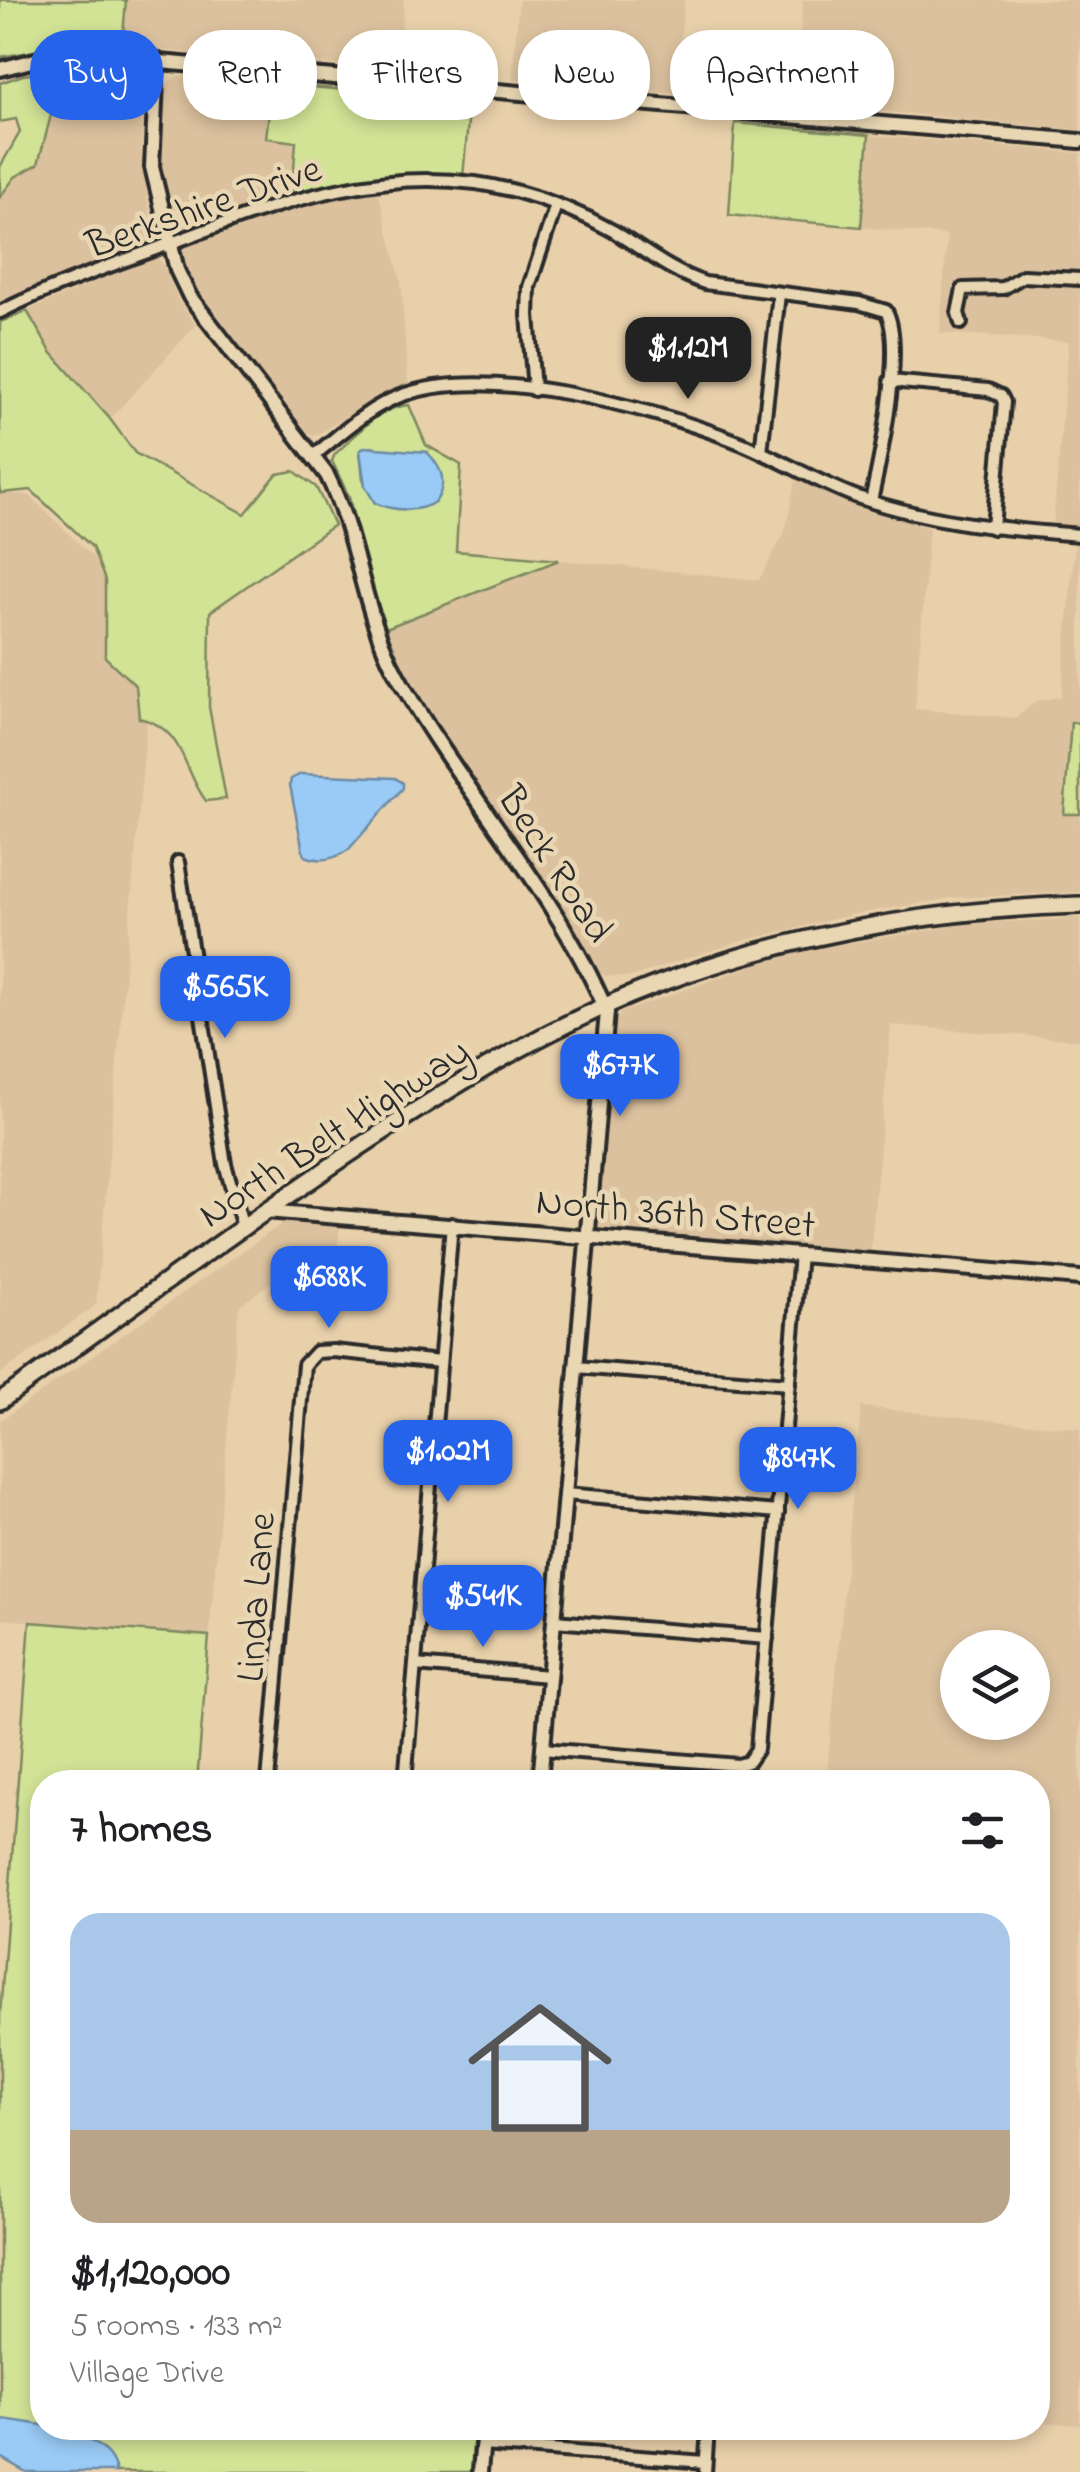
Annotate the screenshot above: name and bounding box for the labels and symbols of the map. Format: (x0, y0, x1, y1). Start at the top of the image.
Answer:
street label: Berkshire Drive (78, 141, 330, 277)
pin: $1.12M (607, 317, 769, 402)
street label: Beck Road (480, 774, 626, 956)
pin: $565K (155, 956, 295, 1041)
street label: North Belt Highway (188, 1025, 483, 1245)
pin: $677K (550, 1034, 690, 1119)
street label: North 36th Street (534, 1174, 818, 1257)
pin: $688K (259, 1246, 399, 1331)
pin: $1.02M (367, 1420, 529, 1505)
pin: $847K (728, 1427, 868, 1512)
street label: Linda Lane (223, 1510, 294, 1684)
pin: $541K (413, 1565, 553, 1650)

